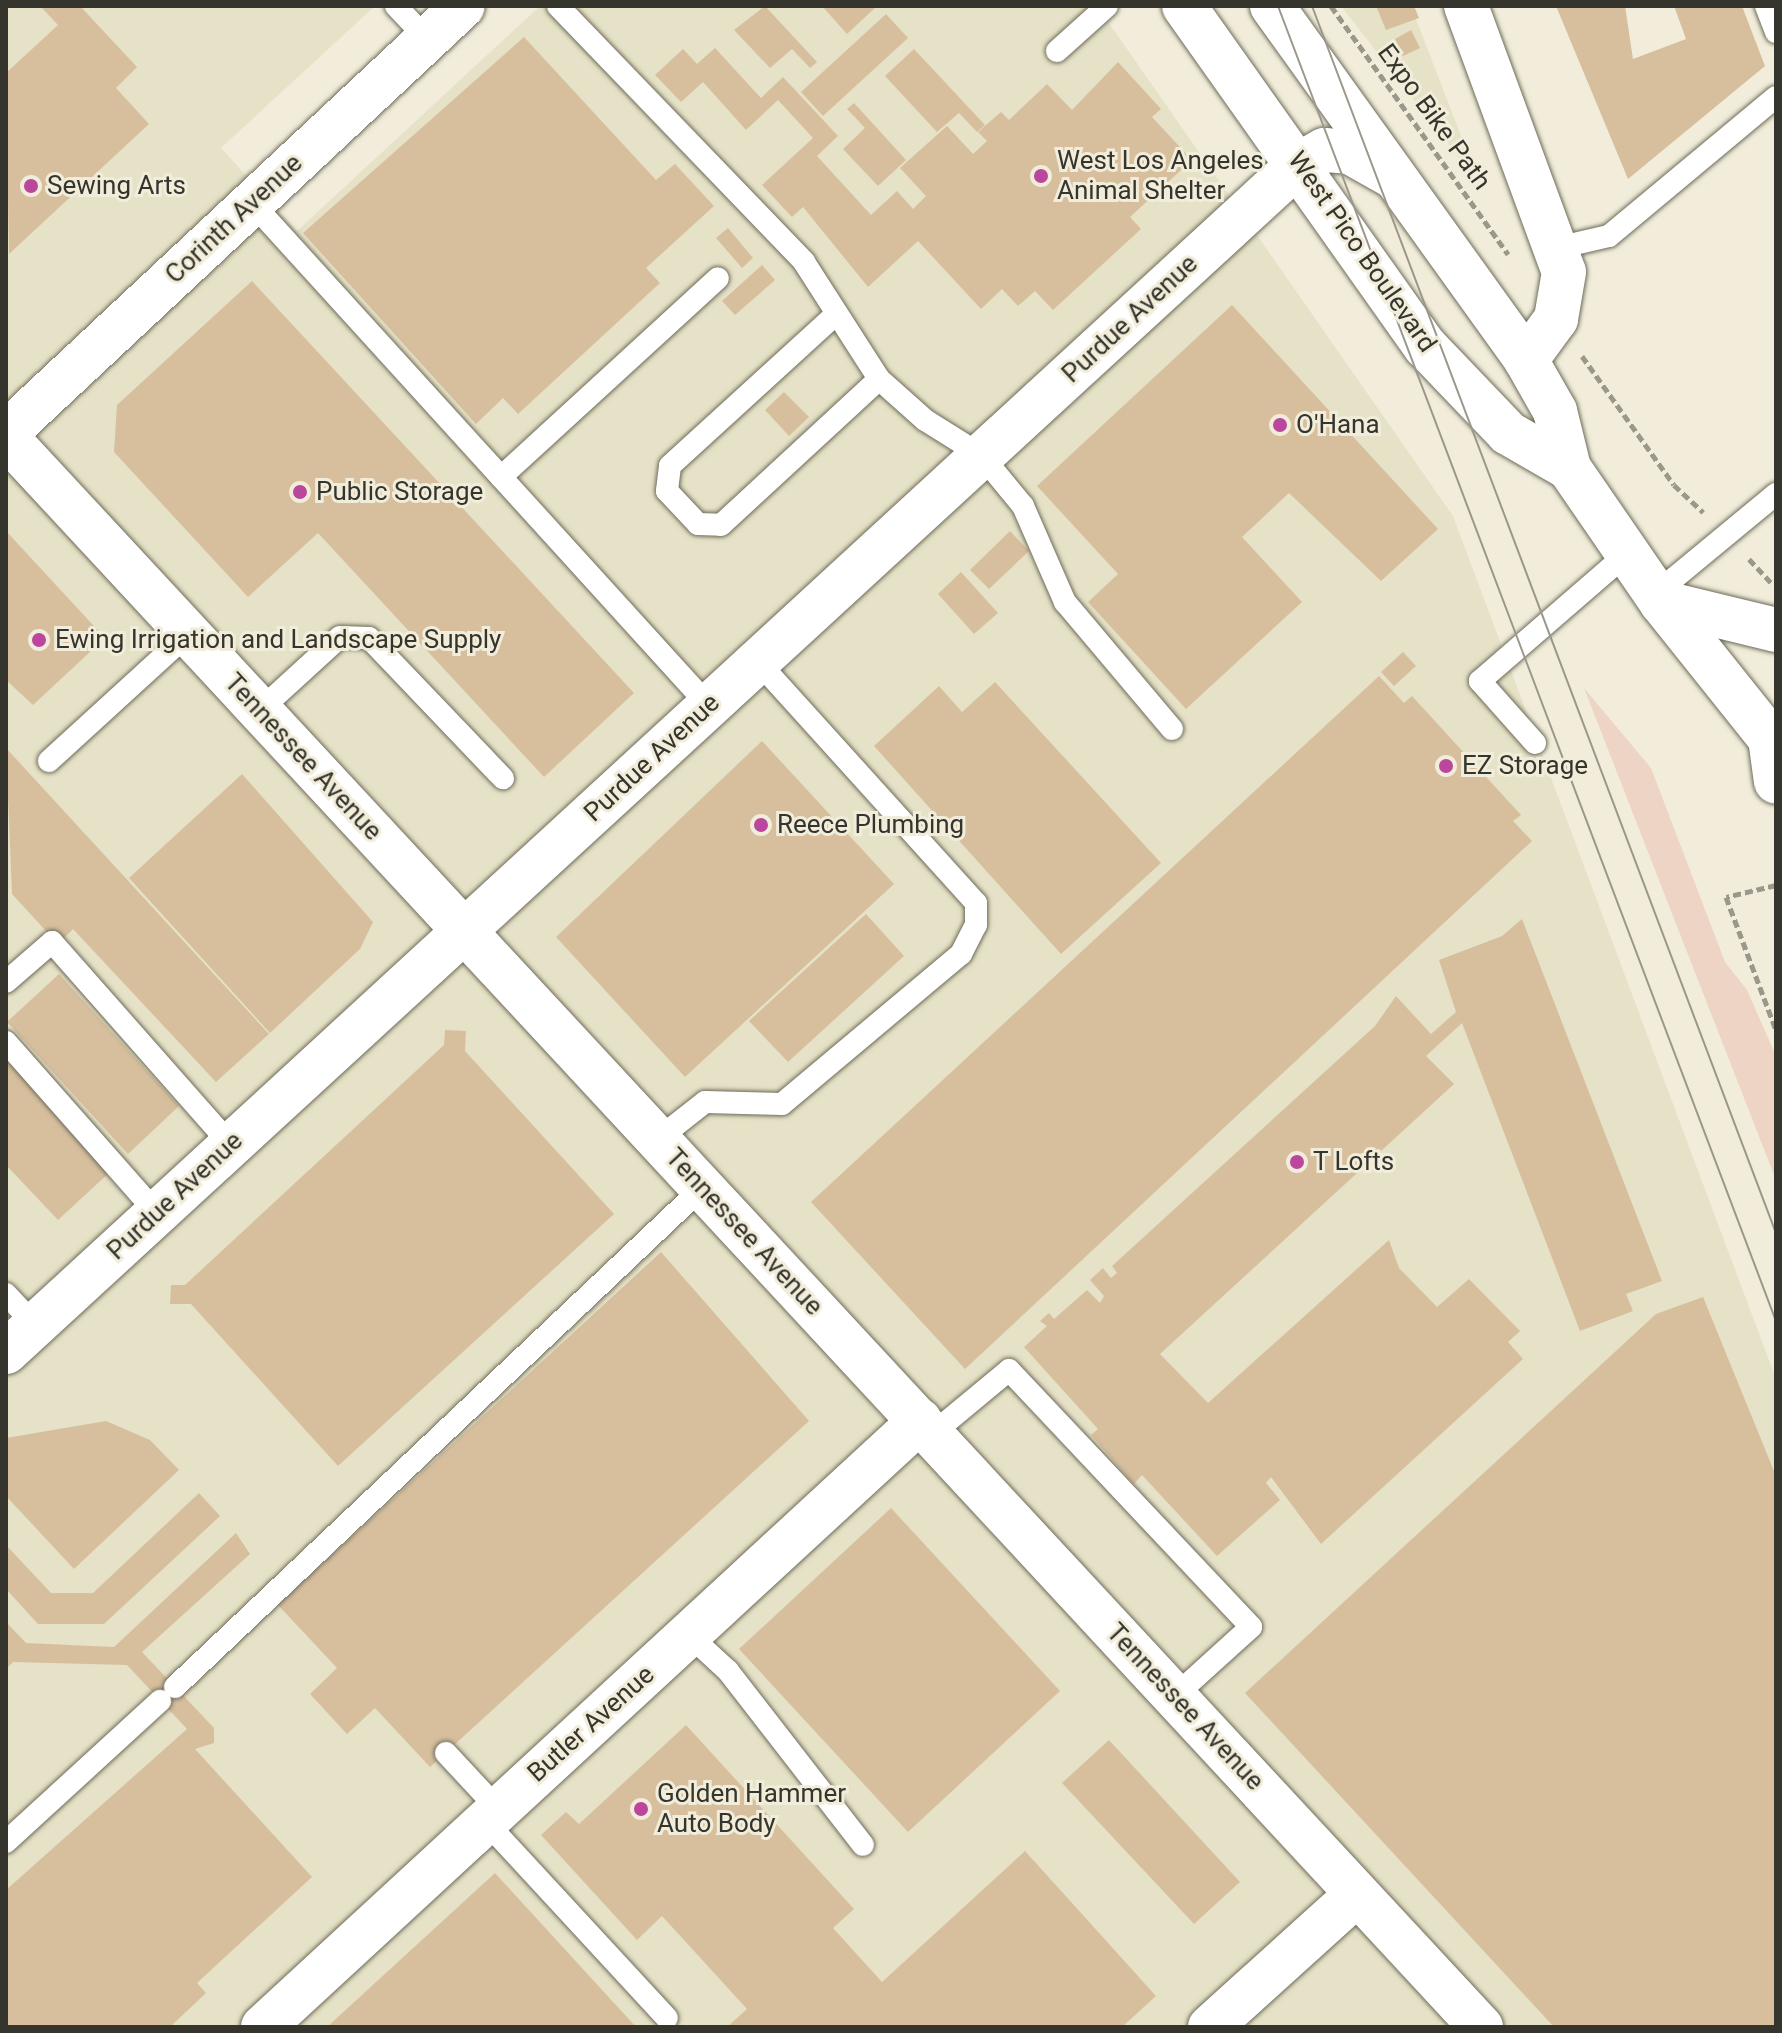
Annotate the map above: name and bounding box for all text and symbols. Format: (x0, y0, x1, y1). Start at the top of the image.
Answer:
street label: Expo Bike Path (1371, 38, 1497, 196)
place label: West Los Angeles Animal Shelter (1057, 145, 1264, 206)
street label: West Pico Boulevard (1281, 146, 1443, 358)
street label: Corinth Avenue (159, 148, 309, 290)
marker: West Los Angeles Animal Shelter (1032, 167, 1050, 185)
place label: Sewing Arts (47, 170, 186, 202)
marker: Sewing Arts (22, 177, 40, 195)
street label: Purdue Avenue (1056, 248, 1204, 390)
place label: O'Hana (1296, 409, 1380, 441)
marker: O'Hana (1271, 416, 1289, 434)
place label: Public Storage (316, 476, 483, 508)
marker: Public Storage (291, 483, 309, 501)
place label: Ewing Irrigation and Landscape Supply (55, 624, 501, 656)
marker: Ewing Irrigation and Landscape Supply (30, 631, 48, 649)
street label: Tennessee Avenue (218, 667, 388, 847)
street label: Purdue Avenue (578, 687, 726, 829)
place label: EZ Storage (1462, 750, 1588, 782)
marker: EZ Storage (1437, 757, 1455, 775)
place label: Reece Plumbing (777, 809, 964, 841)
marker: Reece Plumbing (752, 816, 770, 834)
street label: Purdue Avenue (101, 1125, 249, 1267)
street label: Tennessee Avenue (659, 1142, 829, 1322)
place label: T Lofts (1313, 1146, 1395, 1178)
marker: T Lofts (1288, 1153, 1306, 1171)
street label: Tennessee Avenue (1100, 1617, 1270, 1797)
street label: Butler Avenue (521, 1659, 661, 1789)
place label: Golden Hammer Auto Body (657, 1778, 846, 1840)
marker: Golden Hammer Auto Body (632, 1800, 650, 1818)

